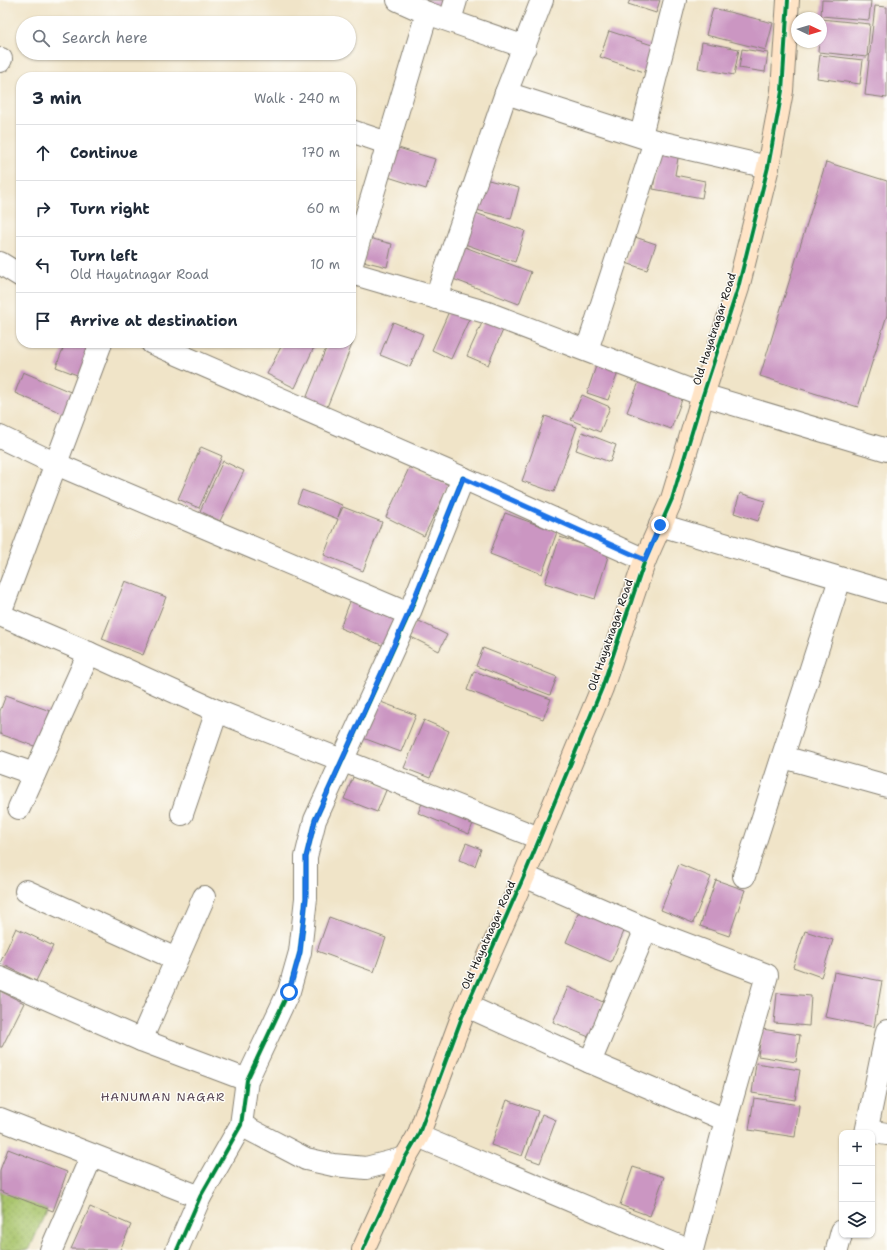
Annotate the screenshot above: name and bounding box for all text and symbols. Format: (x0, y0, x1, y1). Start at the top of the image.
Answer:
north arrow (791, 12, 827, 48)
search box (16, 16, 356, 60)
icon: search (30, 27, 52, 49)
text: Search here (62, 28, 148, 48)
text: 3 min (32, 87, 82, 109)
text: Walk · 240 m (254, 90, 340, 107)
icon: ahead (32, 142, 54, 164)
text: Continue (70, 143, 138, 163)
text: 170 m (302, 144, 340, 161)
icon: right (32, 198, 54, 220)
text: Turn right (70, 199, 150, 219)
text: 60 m (307, 200, 340, 217)
text: Turn left (70, 246, 138, 266)
icon: left (32, 254, 54, 276)
text: 10 m (310, 256, 340, 273)
text: Old Hayatnagar Road (70, 266, 209, 283)
street label: Old Hayatnagar Road (689, 271, 740, 387)
icon: arrive (32, 310, 54, 332)
text: Arrive at destination (70, 311, 238, 331)
route end (651, 516, 669, 534)
street label: Old Hayatnagar Road (584, 577, 637, 693)
street label: Old Hayatnagar Road (458, 878, 519, 992)
route start (280, 983, 298, 1001)
district label: HANUMAN NAGAR (101, 1089, 225, 1105)
map controls (839, 1130, 875, 1238)
button: + (839, 1130, 875, 1166)
button: − (839, 1166, 875, 1202)
button: layers (839, 1202, 875, 1238)

